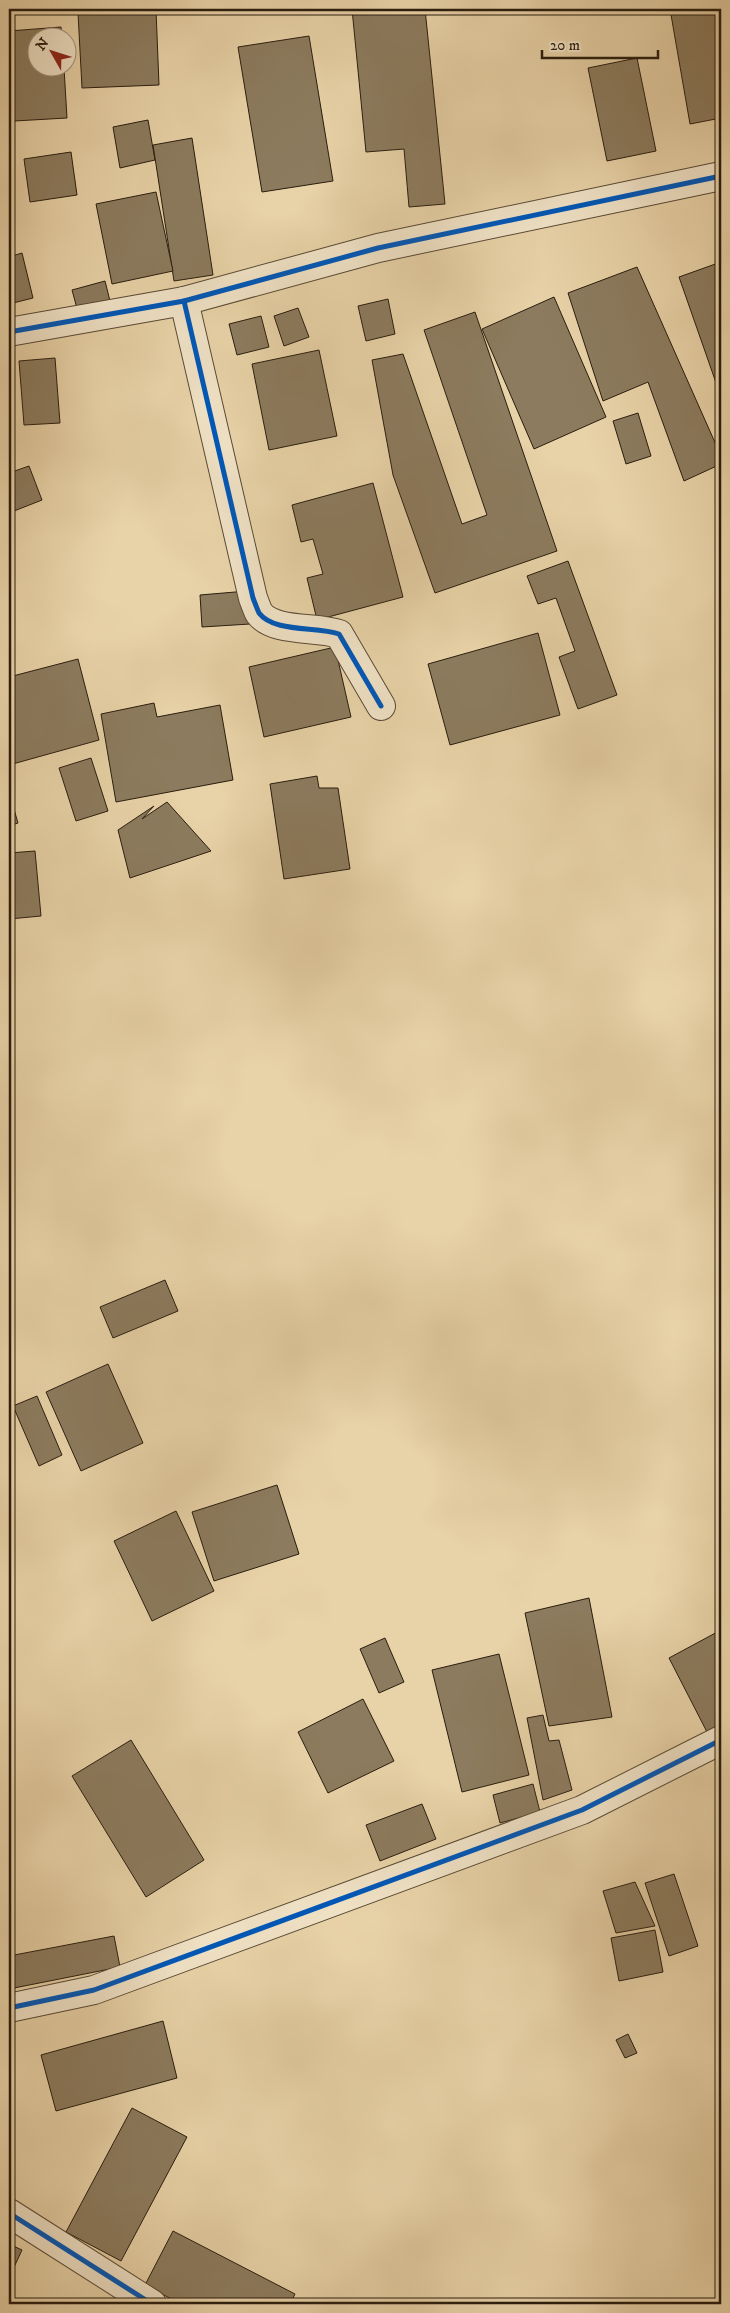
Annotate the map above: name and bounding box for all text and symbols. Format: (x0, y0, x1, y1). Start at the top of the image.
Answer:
north arrow (28, 28, 78, 78)
scale bar (542, 28, 659, 60)
text: N (32, 34, 54, 55)
text: 20 m (550, 36, 580, 55)

